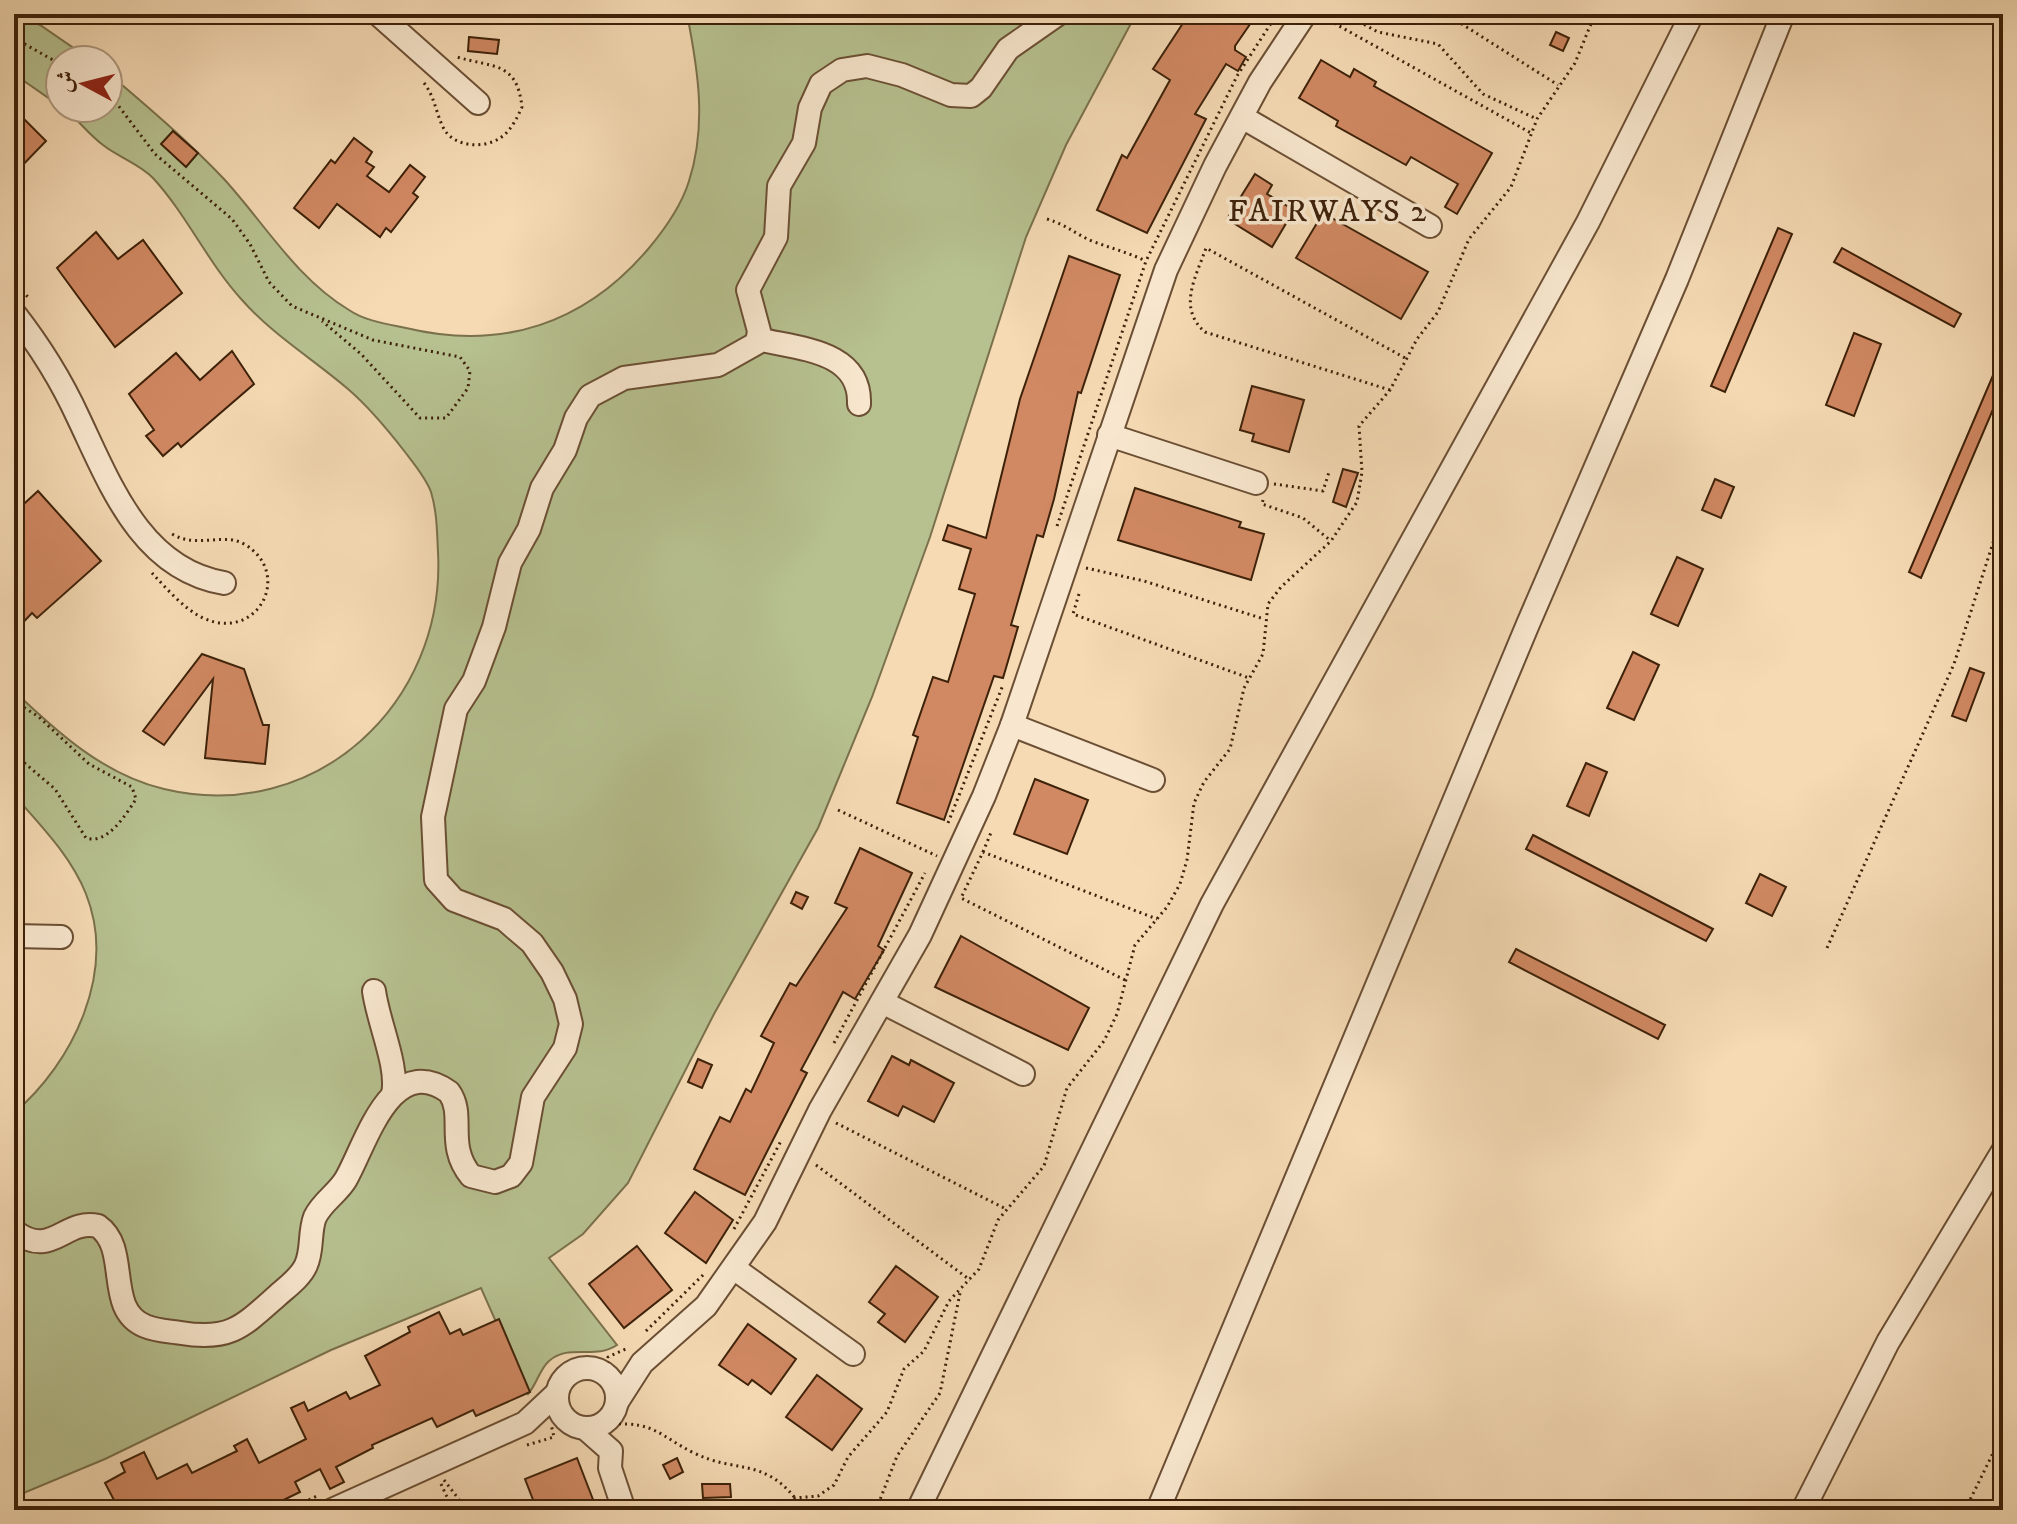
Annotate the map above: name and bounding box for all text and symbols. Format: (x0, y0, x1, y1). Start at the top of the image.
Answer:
north arrow (44, 44, 124, 124)
text: ش (51, 69, 80, 94)
district label: FAIRWAYS 2 (1228, 192, 1428, 232)

